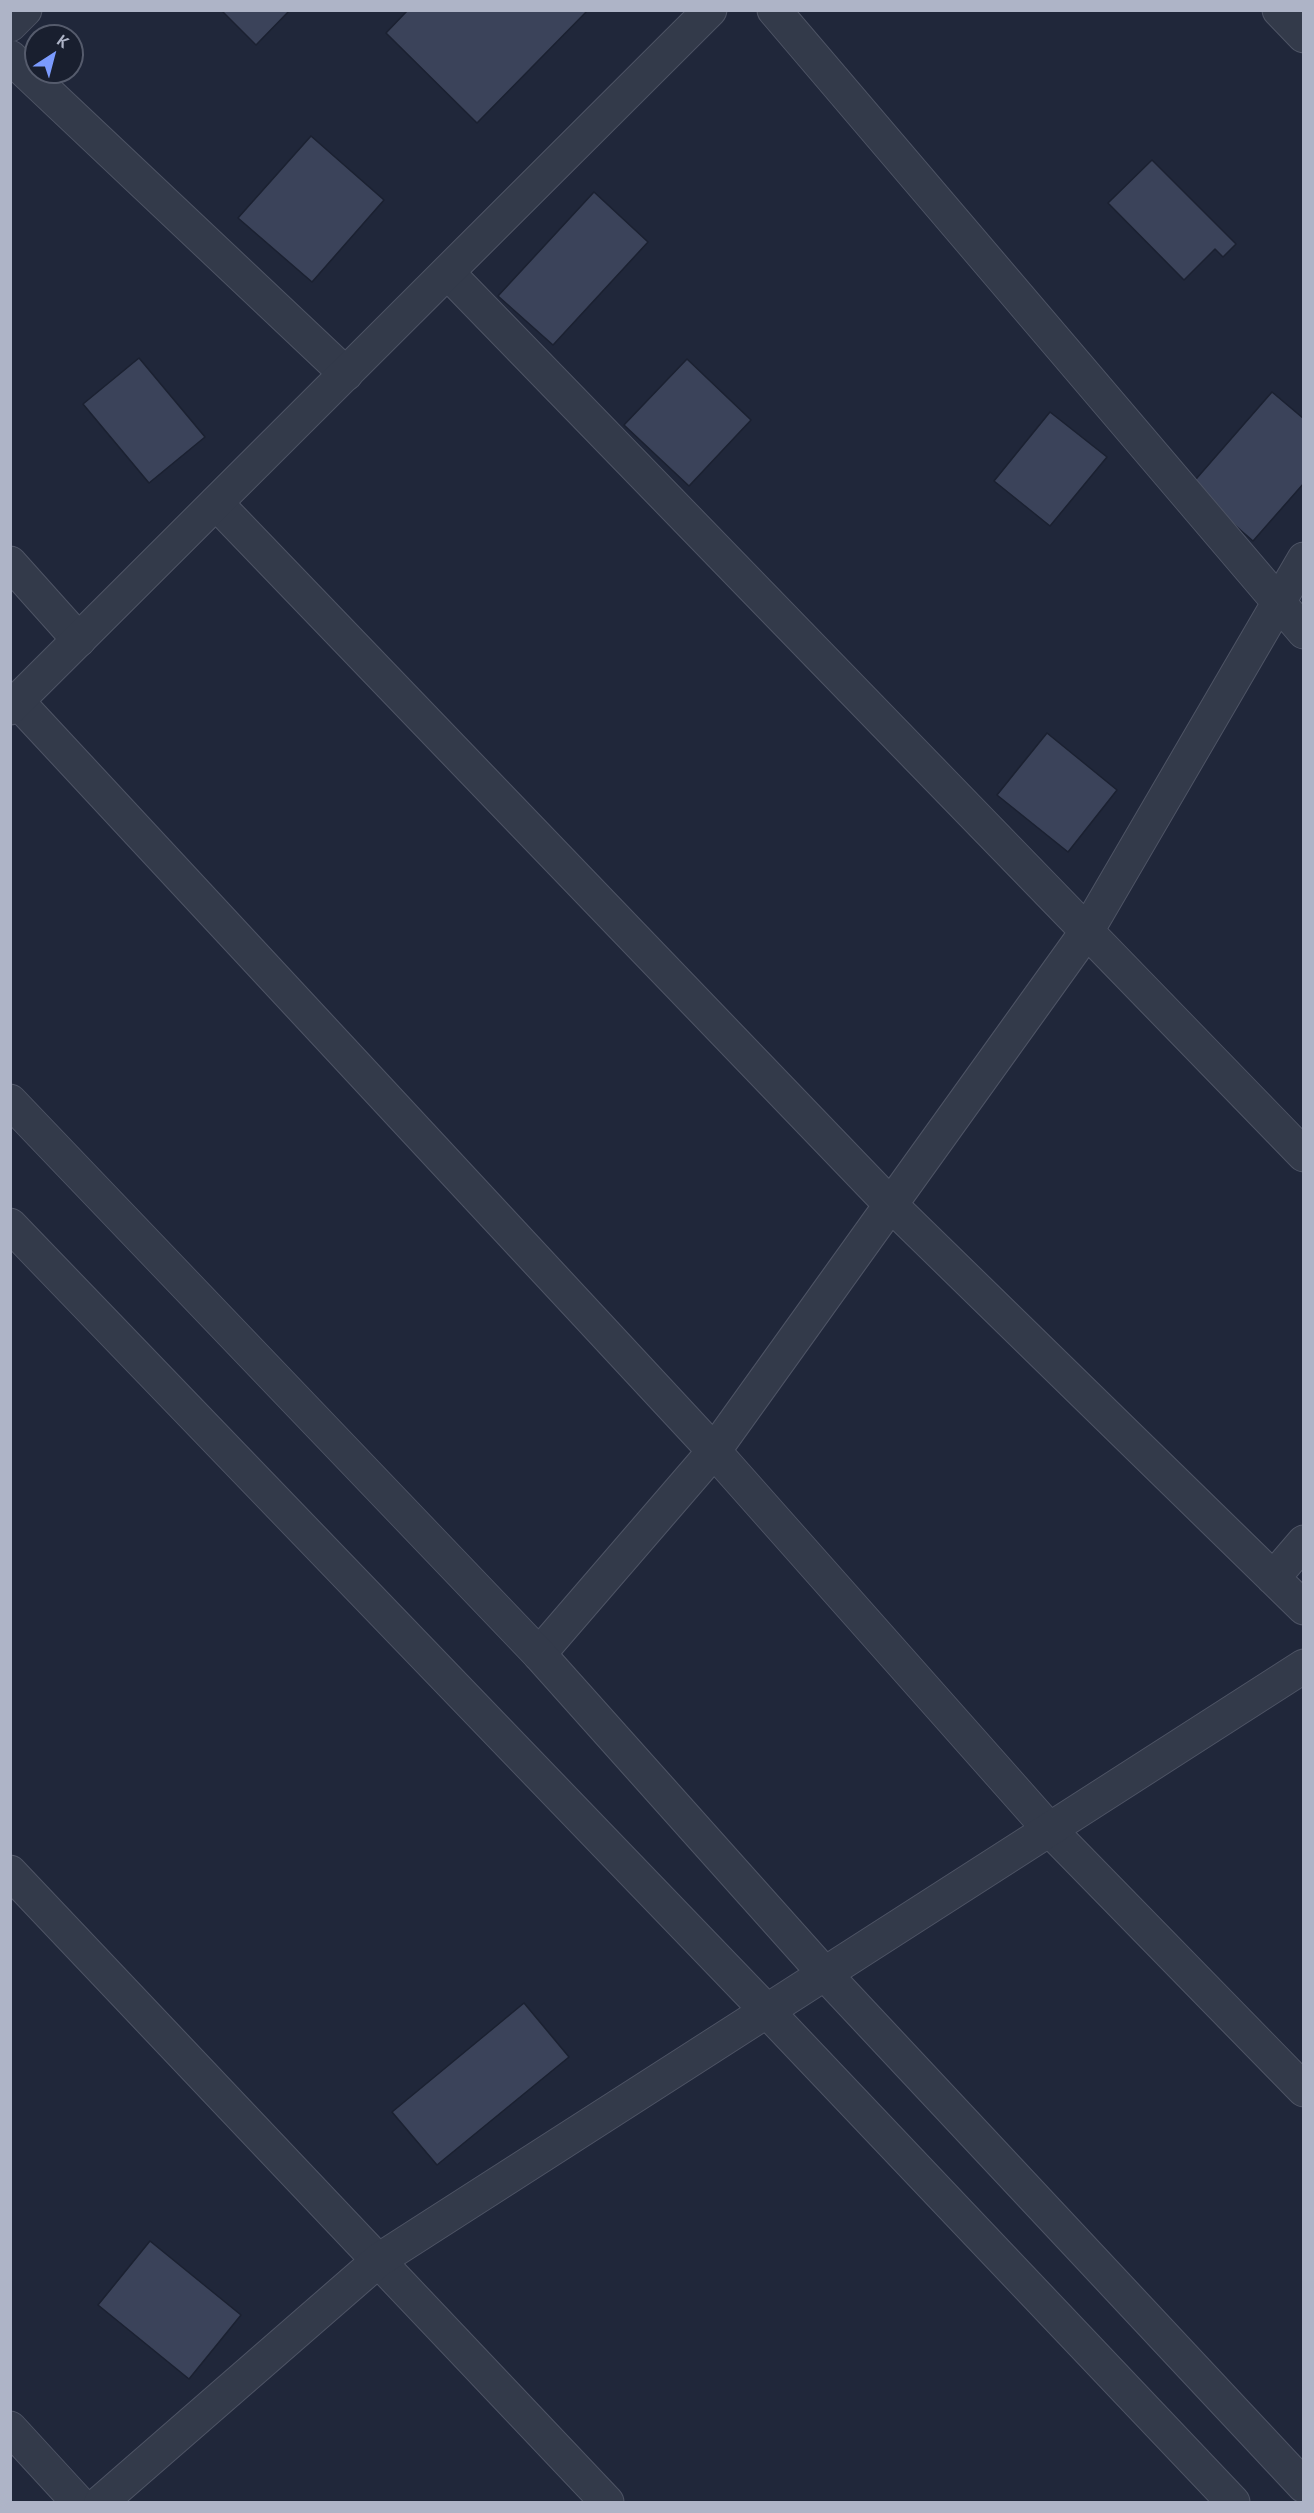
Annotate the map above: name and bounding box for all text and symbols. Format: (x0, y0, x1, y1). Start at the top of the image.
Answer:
north arrow (24, 24, 84, 84)
text: K (54, 30, 73, 52)

